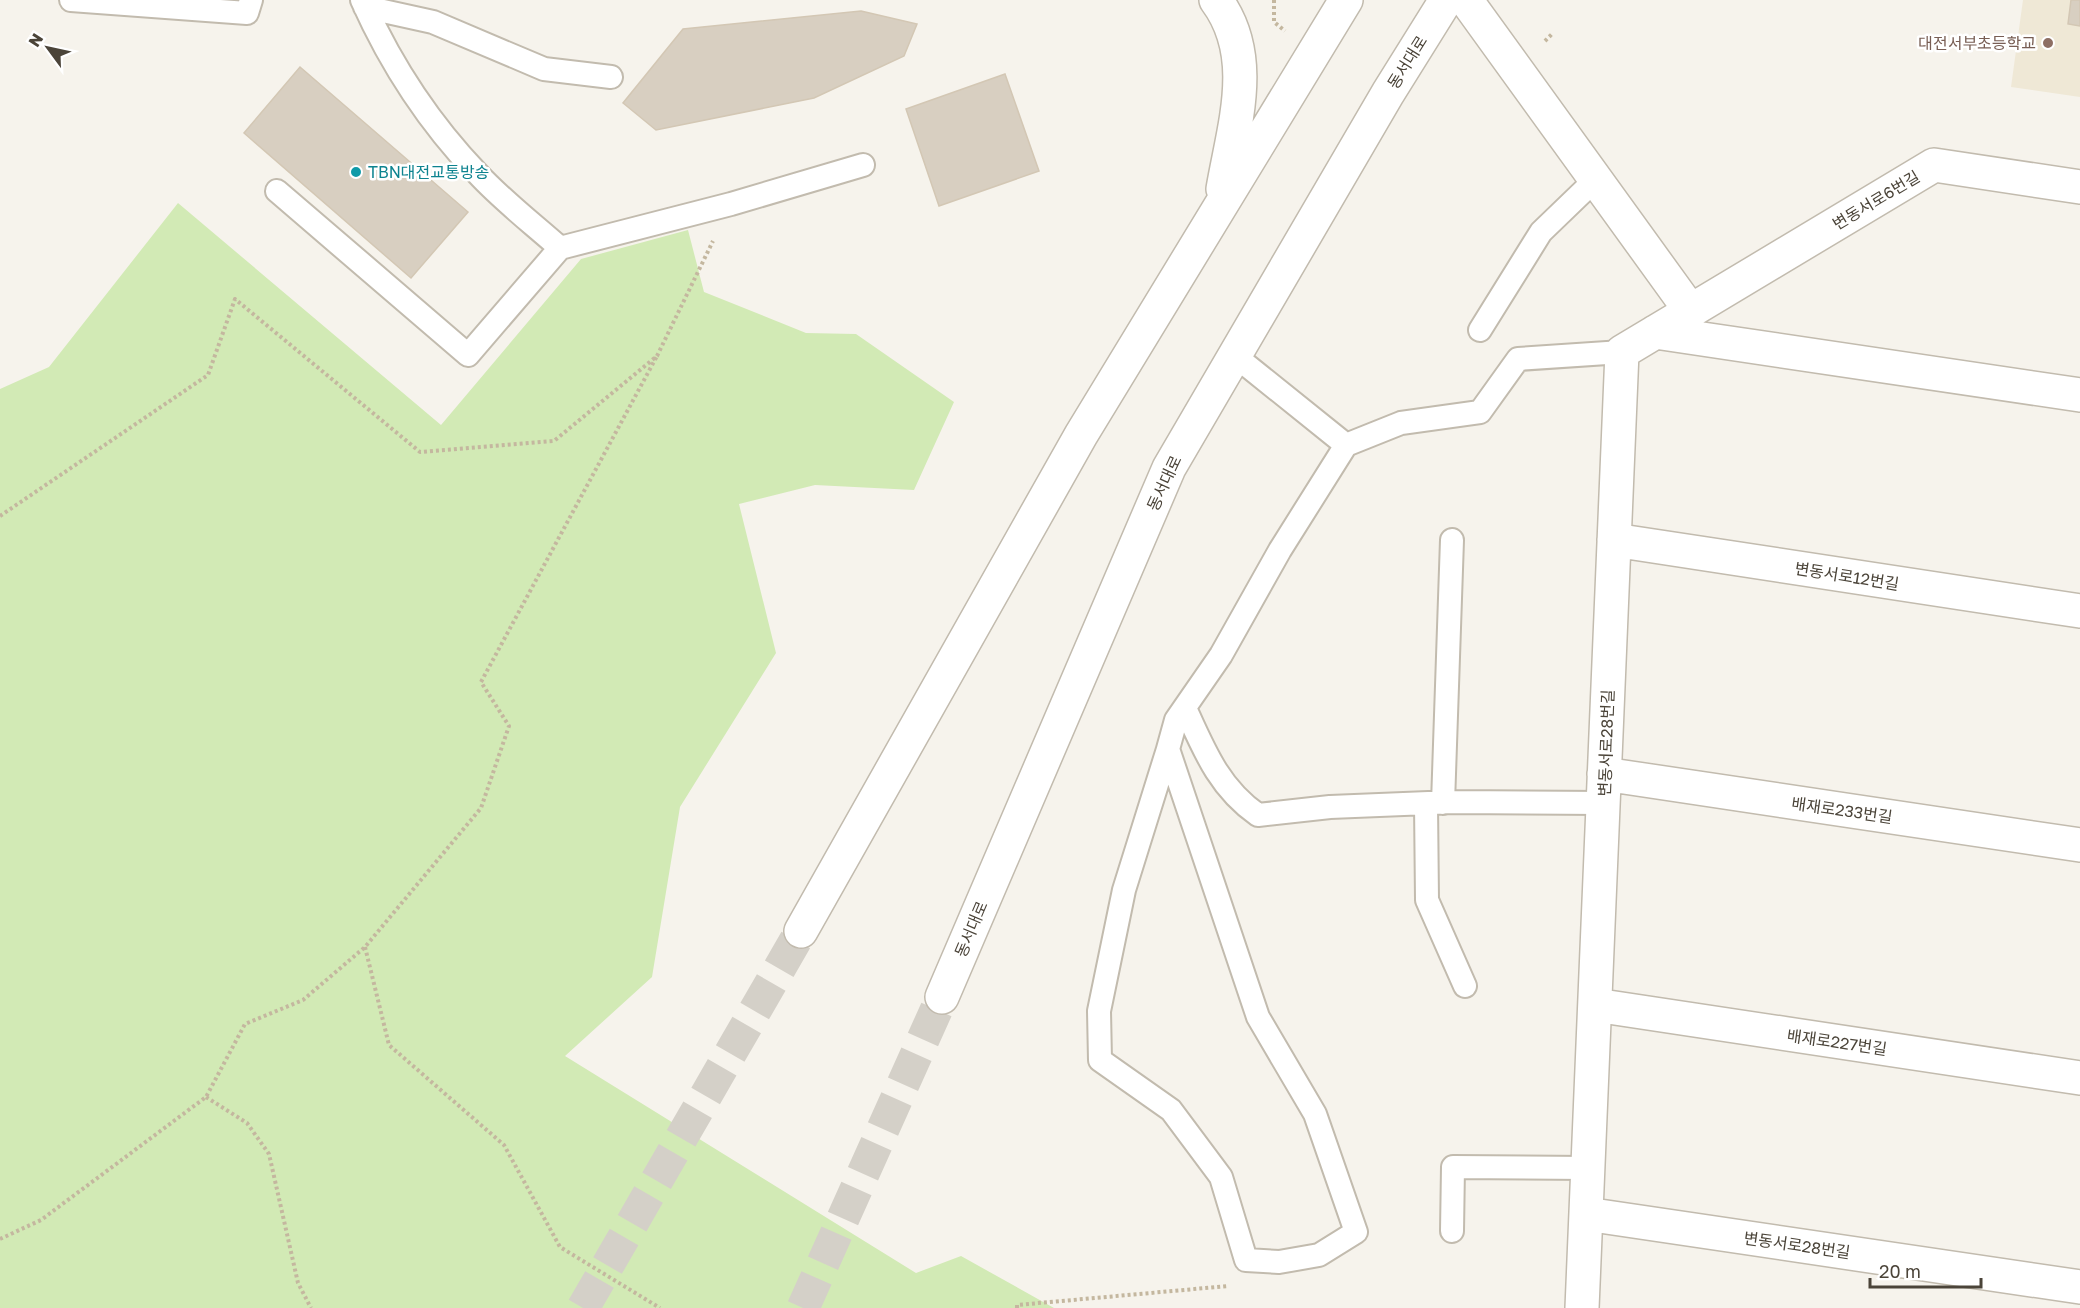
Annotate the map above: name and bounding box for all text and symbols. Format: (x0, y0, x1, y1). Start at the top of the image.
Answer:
north arrow (18, 18, 78, 78)
text: N (24, 29, 47, 50)
street label: 동서대로 (1383, 32, 1431, 92)
place label: 대전서부초등학교 (1918, 33, 2036, 53)
marker: 대전서부초등학교 (2041, 36, 2055, 50)
place label: TBN대전교통방송 (368, 162, 489, 182)
marker: TBN대전교통방송 (349, 165, 363, 179)
street label: 변동서로6번길 (1829, 166, 1923, 234)
street label: 동서대로 (1142, 452, 1186, 514)
street label: 변동서로12번길 (1793, 558, 1901, 594)
street label: 변동서로28번길 (1594, 689, 1618, 797)
street label: 배재로233번길 (1790, 793, 1894, 827)
street label: 동서대로 (950, 898, 992, 960)
street label: 배재로227번길 (1786, 1025, 1888, 1059)
street label: 변동서로28번길 (1742, 1228, 1852, 1262)
scale bar (1870, 1251, 1981, 1289)
text: 20 m (1879, 1260, 1921, 1282)

